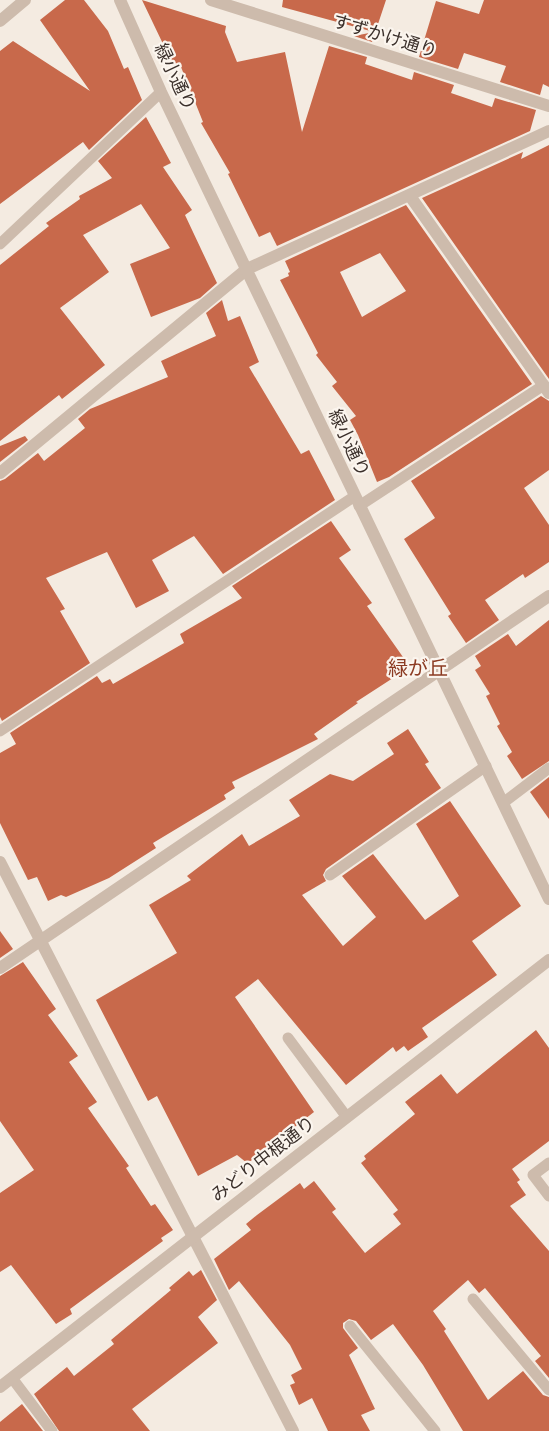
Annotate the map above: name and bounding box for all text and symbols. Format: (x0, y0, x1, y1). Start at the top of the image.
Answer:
street label: すずかけ通り (330, 8, 440, 64)
street label: 緑小通り (148, 39, 202, 115)
street label: 緑小通り (322, 405, 376, 481)
district label: 緑が丘 (388, 654, 448, 683)
street label: みどり中根通り (205, 1110, 321, 1208)

